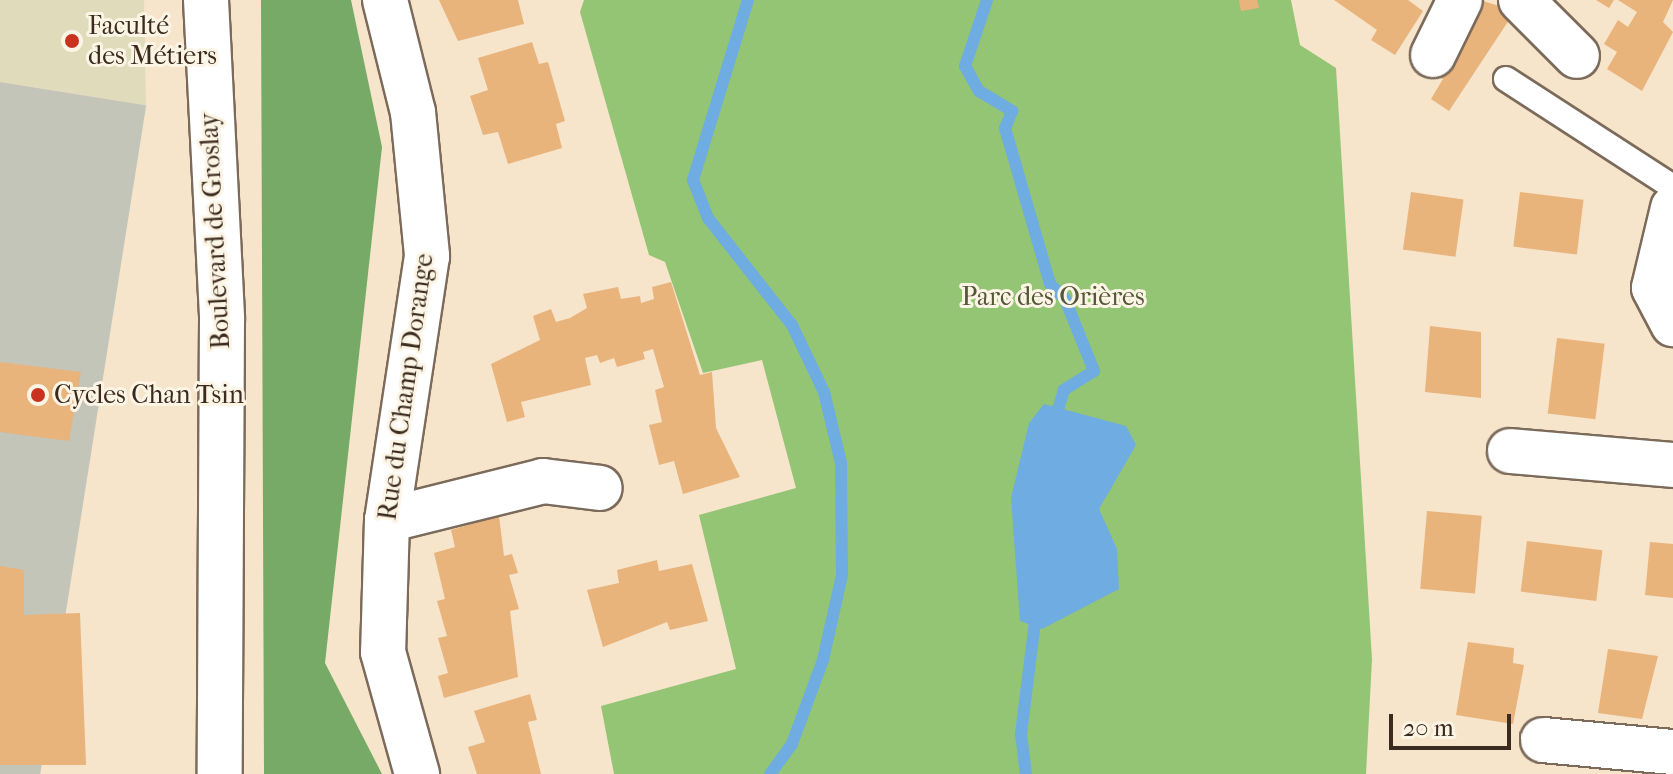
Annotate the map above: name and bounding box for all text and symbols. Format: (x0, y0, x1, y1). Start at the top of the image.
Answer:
place label: Faculté des Métiers (88, 10, 217, 72)
marker: Faculté des Métiers (63, 32, 81, 50)
street label: Boulevard de Groslay (193, 112, 237, 350)
street label: Rue du Champ Dorange (372, 252, 440, 522)
park label: Parc des Orières (961, 281, 1145, 313)
place label: Cycles Chan Tsin (54, 379, 244, 411)
marker: Cycles Chan Tsin (29, 386, 47, 404)
scale bar (1393, 698, 1515, 748)
text: 20 m (1403, 714, 1454, 742)

